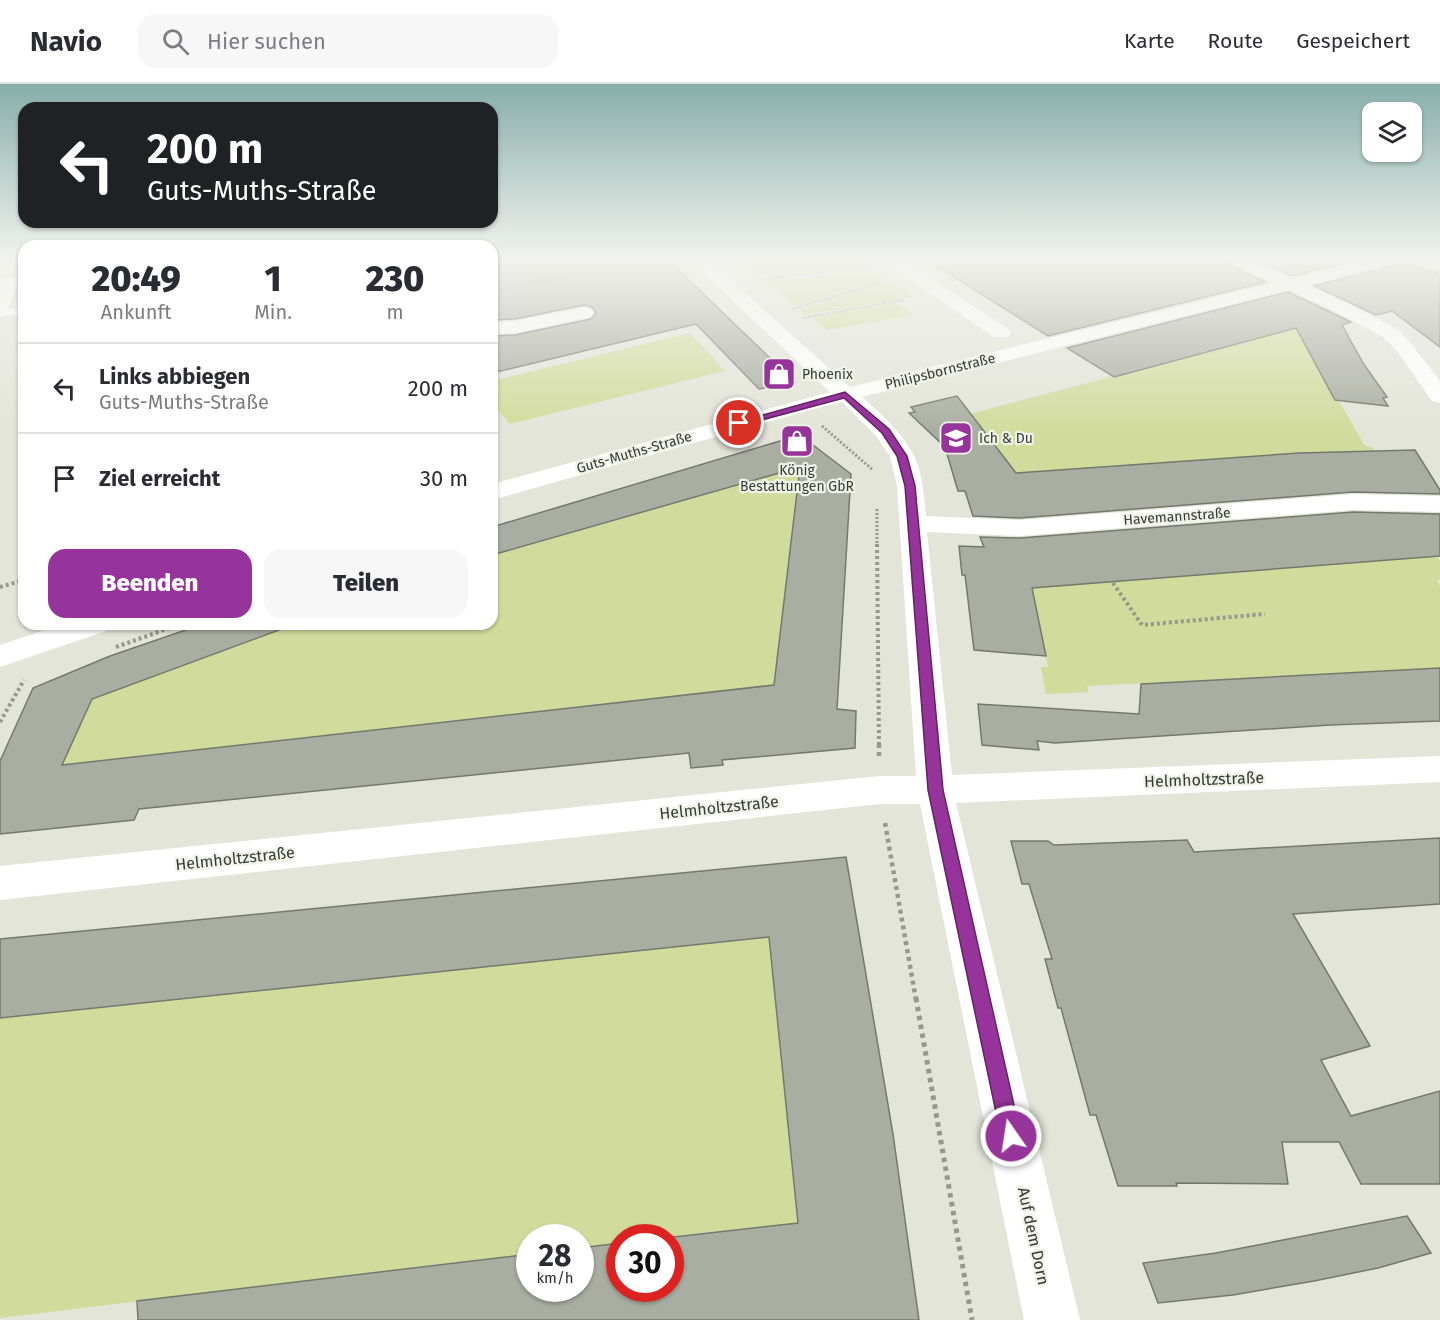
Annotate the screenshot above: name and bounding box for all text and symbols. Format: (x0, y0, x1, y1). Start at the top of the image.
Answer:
search box (138, 14, 558, 68)
text: Navio (30, 25, 102, 58)
icon: search (159, 25, 192, 58)
text: Hier suchen (207, 28, 326, 55)
text: Karte (1124, 28, 1175, 54)
text: Route (1208, 28, 1263, 54)
text: Gespeichert (1296, 28, 1410, 54)
map controls (1362, 102, 1422, 162)
button: layers (1362, 102, 1422, 162)
text: 200 m (147, 124, 263, 174)
icon: left (48, 126, 126, 204)
text: Guts-Muths-Straße (147, 175, 377, 207)
text: 20:49 (92, 257, 181, 301)
text: 1 (265, 257, 282, 301)
text: 230 (366, 257, 424, 301)
text: Ankunft (101, 300, 171, 324)
text: Min. (254, 300, 292, 324)
text: m (386, 300, 404, 324)
street label: Philipsbornstraße (883, 350, 997, 393)
shop icon: Phoenix (761, 356, 797, 392)
text: Links abbiegen (99, 363, 250, 390)
place label: Phoenix (802, 366, 853, 383)
icon: left (48, 372, 81, 405)
text: 200 m (408, 375, 468, 402)
text: Guts-Muths-Straße (99, 390, 269, 414)
pin (713, 397, 764, 448)
icon: arrive (722, 406, 755, 439)
school or university icon: Ich & Du (938, 420, 974, 456)
shop icon: König Bestattungen GbR (779, 423, 815, 459)
street label: Guts-Muths-Straße (575, 428, 694, 477)
place label: Ich & Du (979, 430, 1033, 447)
icon: arrive (48, 462, 81, 495)
place label: König Bestattungen GbR (740, 462, 854, 495)
text: Ziel erreicht (99, 465, 220, 492)
text: 30 m (420, 465, 468, 492)
street label: Havemannstraße (1123, 504, 1231, 529)
button: Beenden (48, 549, 252, 618)
button: Teilen (264, 549, 468, 618)
street label: Helmholtzstraße (1144, 768, 1264, 791)
street label: Helmholtzstraße (658, 792, 780, 823)
street label: Helmholtzstraße (174, 843, 296, 874)
position arrow (979, 1104, 1043, 1168)
street label: Auf dem Dorn (1014, 1185, 1053, 1287)
speed limit sign: 30 (606, 1224, 684, 1302)
text: 28 (539, 1238, 571, 1274)
text: km/h (536, 1269, 574, 1287)

